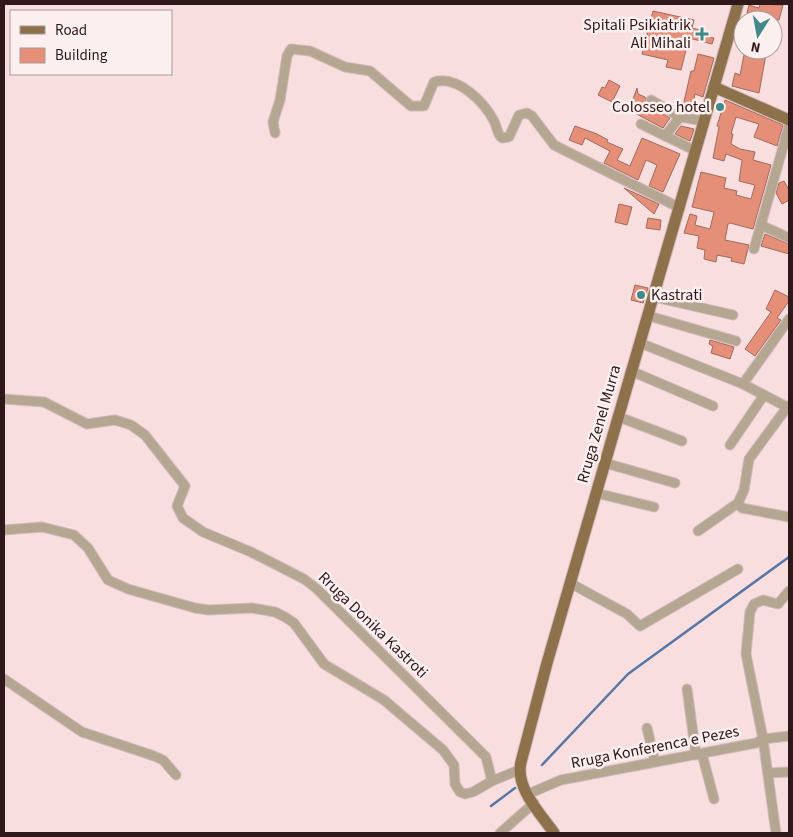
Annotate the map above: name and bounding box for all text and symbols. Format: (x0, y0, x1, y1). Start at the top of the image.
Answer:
legend (10, 10, 172, 75)
north arrow (733, 10, 783, 60)
place label: Spitali Psikiatrik Ali Mihali (583, 14, 691, 54)
text: Road (55, 20, 87, 41)
marker: Spitali Psikiatrik Ali Mihali (695, 27, 709, 41)
text: N (749, 36, 762, 57)
text: Building (55, 45, 108, 66)
place label: Colosseo hotel (612, 96, 710, 118)
marker: Colosseo hotel (714, 101, 726, 113)
place label: Kastrati (651, 284, 702, 306)
marker: Kastrati (635, 289, 647, 301)
street label: Rruga Zenel Murra (572, 362, 626, 486)
street label: Rruga Donika Kastroti (313, 567, 433, 683)
street label: Rruga Konferenca e Pezes (569, 720, 741, 774)

